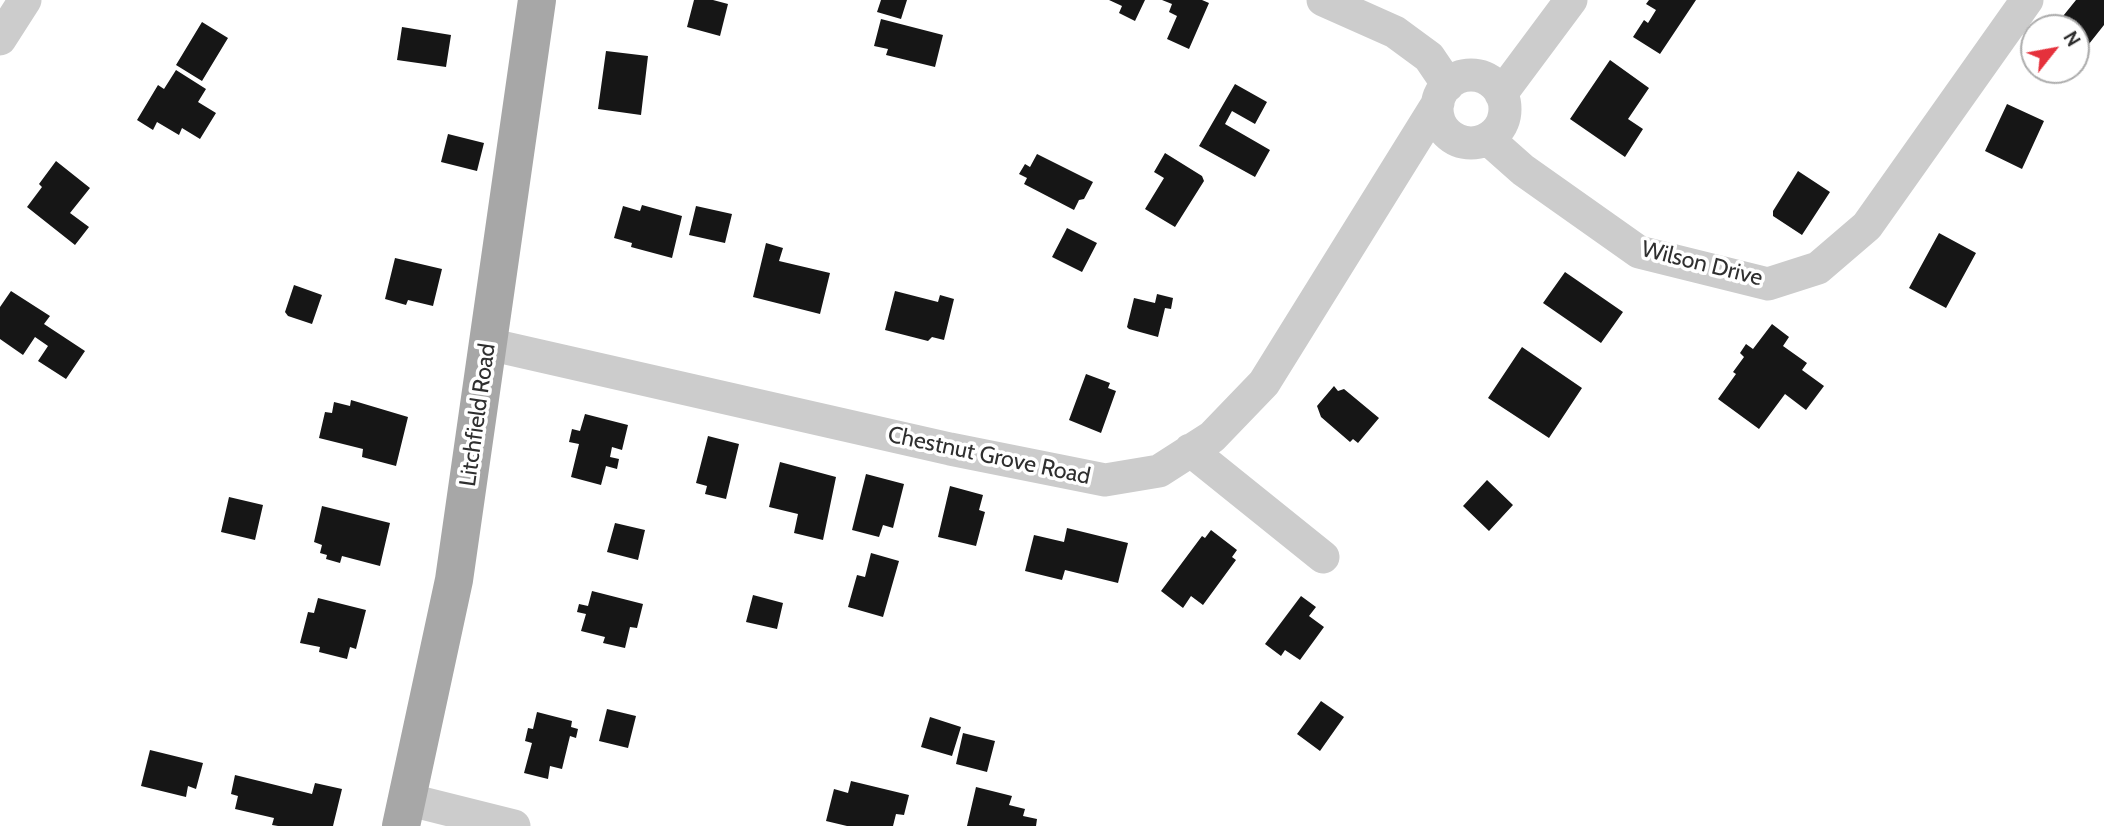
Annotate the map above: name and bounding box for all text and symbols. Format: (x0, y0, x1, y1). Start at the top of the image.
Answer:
north arrow (2020, 14, 2090, 84)
text: N (2058, 27, 2085, 51)
street label: Wilson Drive (1639, 236, 1765, 292)
street label: Litchfield Road (454, 342, 502, 488)
street label: Chestnut Grove Road (885, 421, 1093, 491)

